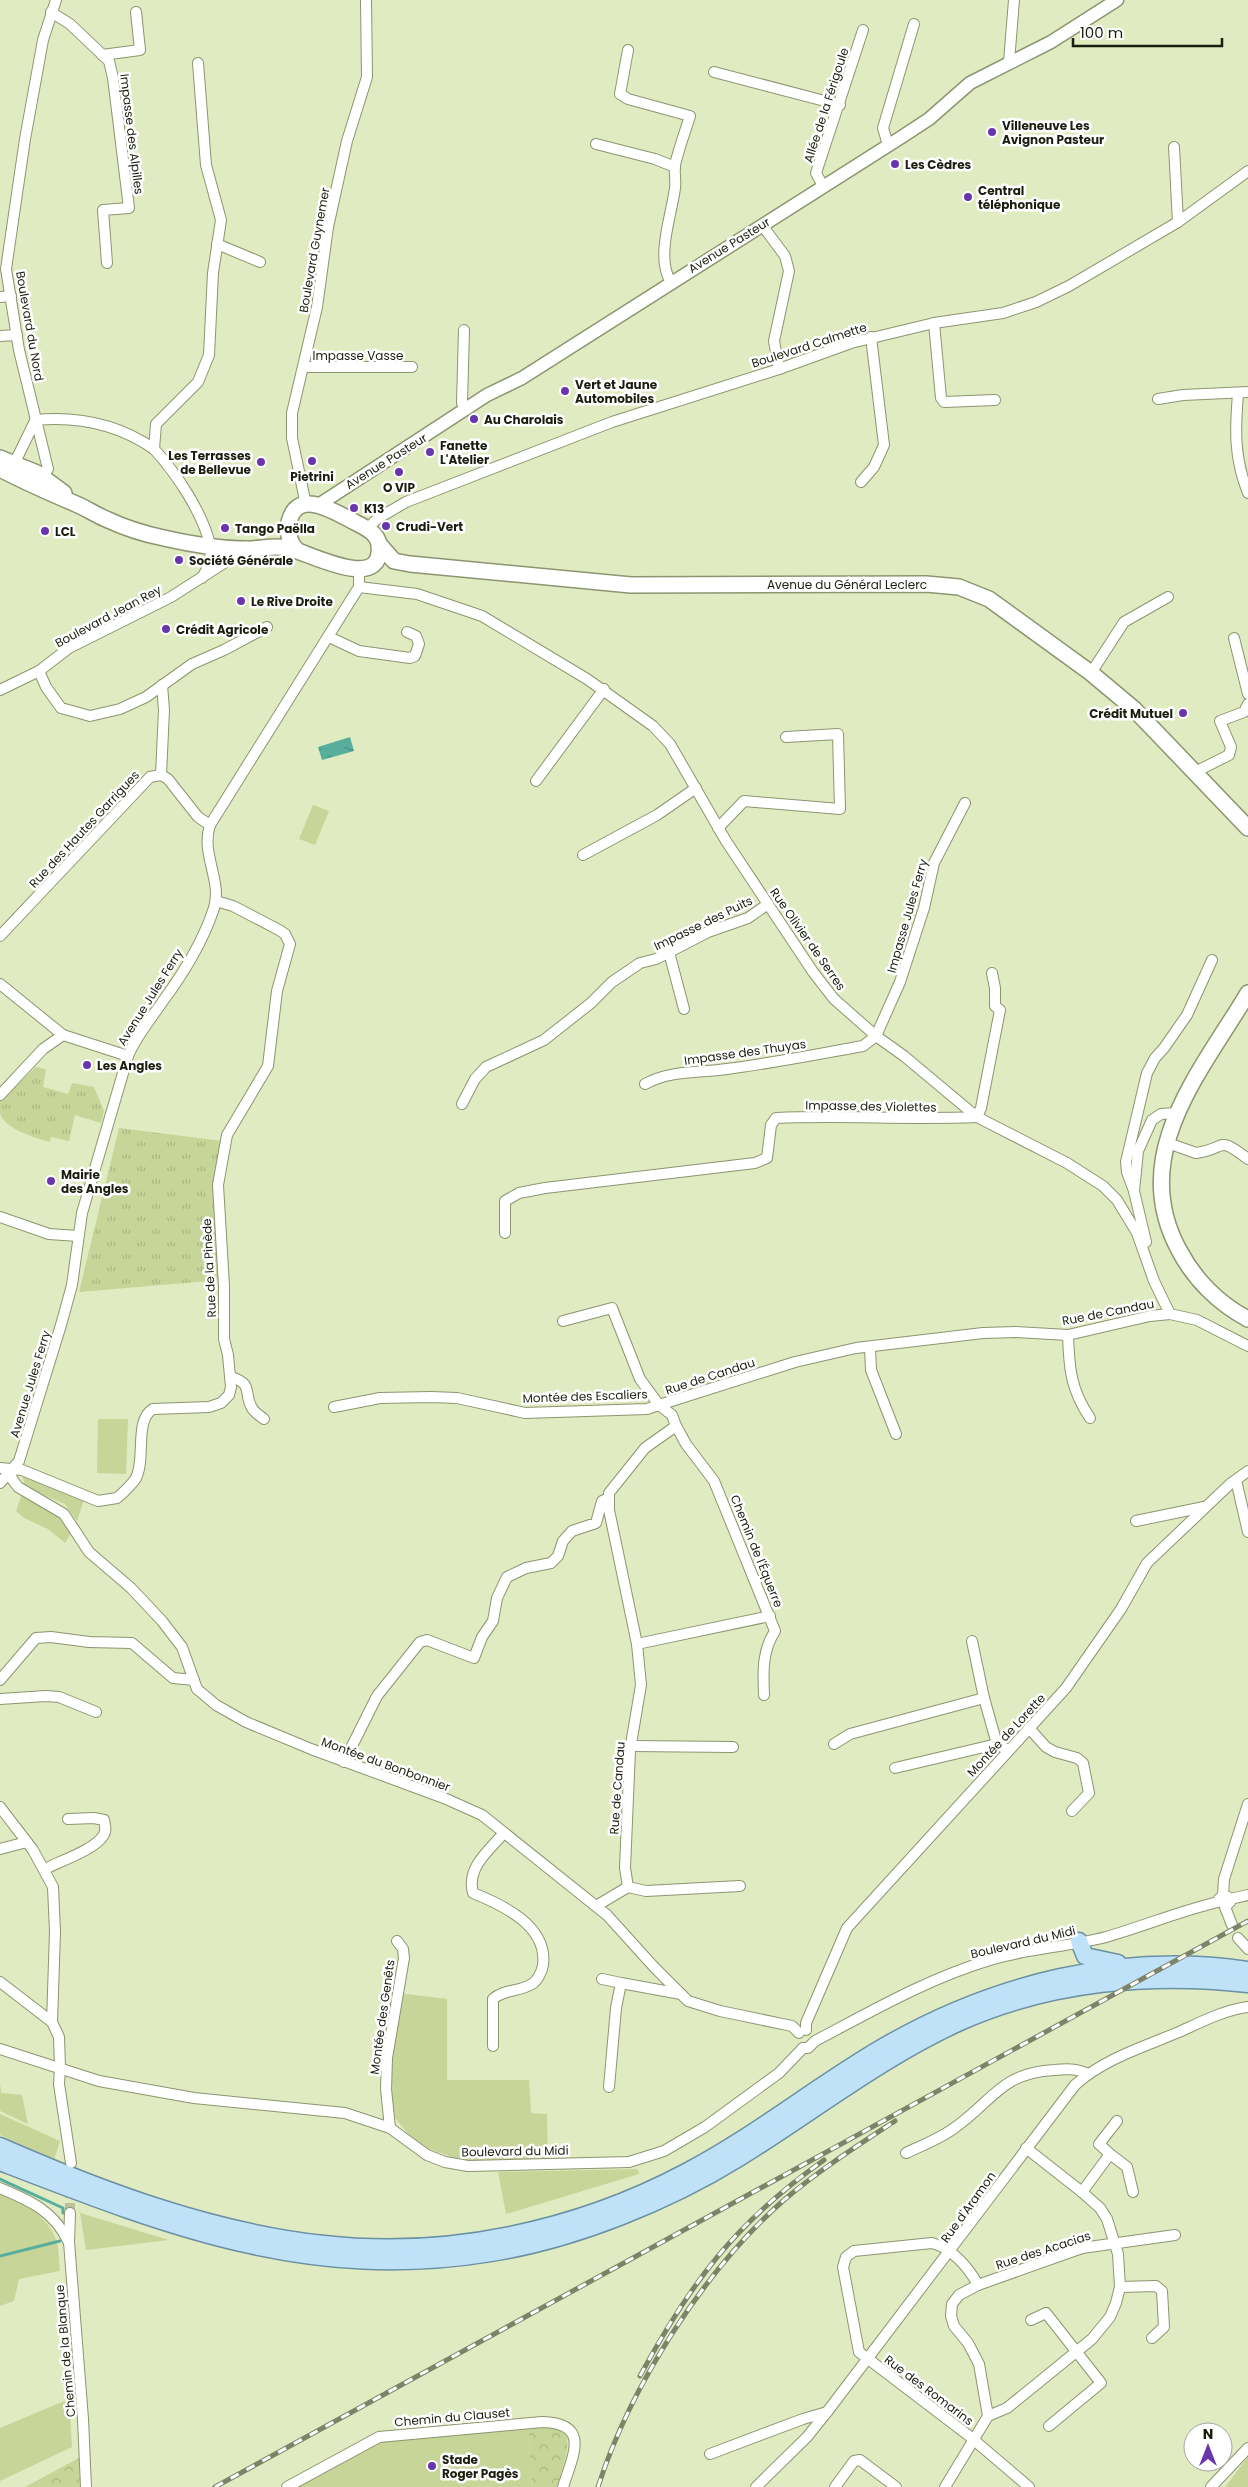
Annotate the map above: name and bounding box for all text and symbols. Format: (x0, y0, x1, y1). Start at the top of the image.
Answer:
scale bar (1073, 15, 1222, 47)
text: 100 m (1080, 22, 1123, 43)
street label: Allée de la Férigoule (799, 45, 853, 165)
street label: Impasse des Alpilles (116, 73, 148, 195)
place label: Villeneuve Les Avignon Pasteur (1002, 117, 1104, 148)
marker: Villeneuve Les Avignon Pasteur (986, 126, 998, 138)
place label: Les Cèdres (905, 156, 972, 173)
marker: Les Cèdres (889, 158, 901, 170)
place label: Central téléphonique (978, 182, 1061, 213)
street label: Boulevard Guynemer (295, 186, 333, 314)
marker: Central téléphonique (962, 191, 974, 203)
street label: Avenue Pasteur (685, 213, 774, 277)
street label: Boulevard du Nord (12, 270, 48, 382)
street label: Boulevard Calmette (749, 318, 869, 372)
street label: Impasse Vasse (313, 347, 403, 364)
place label: Vert et Jaune Automobiles (575, 376, 658, 407)
marker: Vert et Jaune Automobiles (559, 385, 571, 397)
place label: Au Charolais (484, 411, 564, 428)
marker: Au Charolais (468, 413, 480, 425)
street label: Avenue Pasteur (342, 429, 431, 493)
place label: Fanette L'Atelier (440, 437, 489, 468)
marker: Fanette L'Atelier (424, 446, 436, 458)
place label: Les Terrasses de Bellevue (168, 447, 252, 478)
marker: Pietrini (306, 455, 318, 467)
marker: Les Terrasses de Bellevue (255, 456, 267, 468)
marker: O VIP (393, 466, 405, 478)
place label: Pietrini (290, 468, 334, 485)
place label: O VIP (383, 479, 415, 496)
place label: K13 (364, 500, 384, 517)
marker: K13 (348, 502, 360, 514)
place label: Crudi-Vert (396, 518, 463, 535)
place label: Tango Paëlla (235, 520, 315, 537)
marker: Crudi-Vert (380, 520, 392, 532)
marker: Tango Paëlla (219, 522, 231, 534)
place label: LCL (55, 523, 76, 540)
marker: LCL (39, 525, 51, 537)
place label: Société Générale (189, 552, 294, 569)
marker: Société Générale (173, 554, 185, 566)
street label: Avenue du Général Leclerc (767, 576, 927, 593)
street label: Boulevard Jean Rey (52, 581, 164, 651)
place label: Le Rive Droite (251, 593, 333, 610)
marker: Le Rive Droite (235, 595, 247, 607)
place label: Crédit Agricole (176, 621, 269, 638)
marker: Crédit Agricole (160, 623, 172, 635)
place label: Crédit Mutuel (1089, 705, 1173, 722)
marker: Crédit Mutuel (1177, 707, 1189, 719)
street label: Rue des Hautes Garrigues (25, 767, 143, 891)
street label: Impasse Jules Ferry (883, 857, 931, 975)
street label: Rue Olivier de Serres (766, 884, 850, 994)
street label: Impasse des Puits (651, 892, 755, 954)
street label: Avenue Jules Ferry (113, 945, 187, 1049)
street label: Impasse des Thuyas (683, 1035, 807, 1069)
place label: Les Angles (97, 1057, 162, 1074)
marker: Les Angles (81, 1059, 93, 1071)
street label: Impasse des Violettes (805, 1096, 937, 1116)
place label: Mairie des Angles (61, 1166, 129, 1197)
marker: Mairie des Angles (45, 1175, 57, 1187)
street label: Rue de la Pinède (198, 1218, 220, 1318)
street label: Rue de Candau (1061, 1295, 1155, 1329)
street label: Avenue Jules Ferry (6, 1328, 54, 1440)
street label: Rue de Candau (663, 1353, 757, 1399)
street label: Montée des Escaliers (522, 1385, 648, 1407)
street label: Chemin de l'Équerre (727, 1492, 787, 1610)
street label: Montée de Lorette (963, 1690, 1049, 1780)
street label: Montée du Bonbonnier (319, 1733, 453, 1795)
street label: Rue de Candau (605, 1741, 629, 1835)
street label: Boulevard du Midi (969, 1922, 1077, 1962)
street label: Montée des Genêts (366, 1959, 398, 2075)
street label: Boulevard du Midi (461, 2142, 569, 2160)
street label: Rue d'Aramon (936, 2168, 1000, 2246)
street label: Rue des Acacias (993, 2227, 1093, 2273)
street label: Chemin de la Blanque (51, 2284, 79, 2418)
street label: Rue des Romarins (881, 2351, 977, 2429)
street label: Chemin du Clauset (394, 2403, 510, 2431)
north arrow (1183, 2422, 1233, 2472)
text: N (1203, 2424, 1213, 2444)
place label: Stade Roger Pagès (442, 2451, 519, 2482)
marker: Stade Roger Pagès (426, 2460, 438, 2472)

